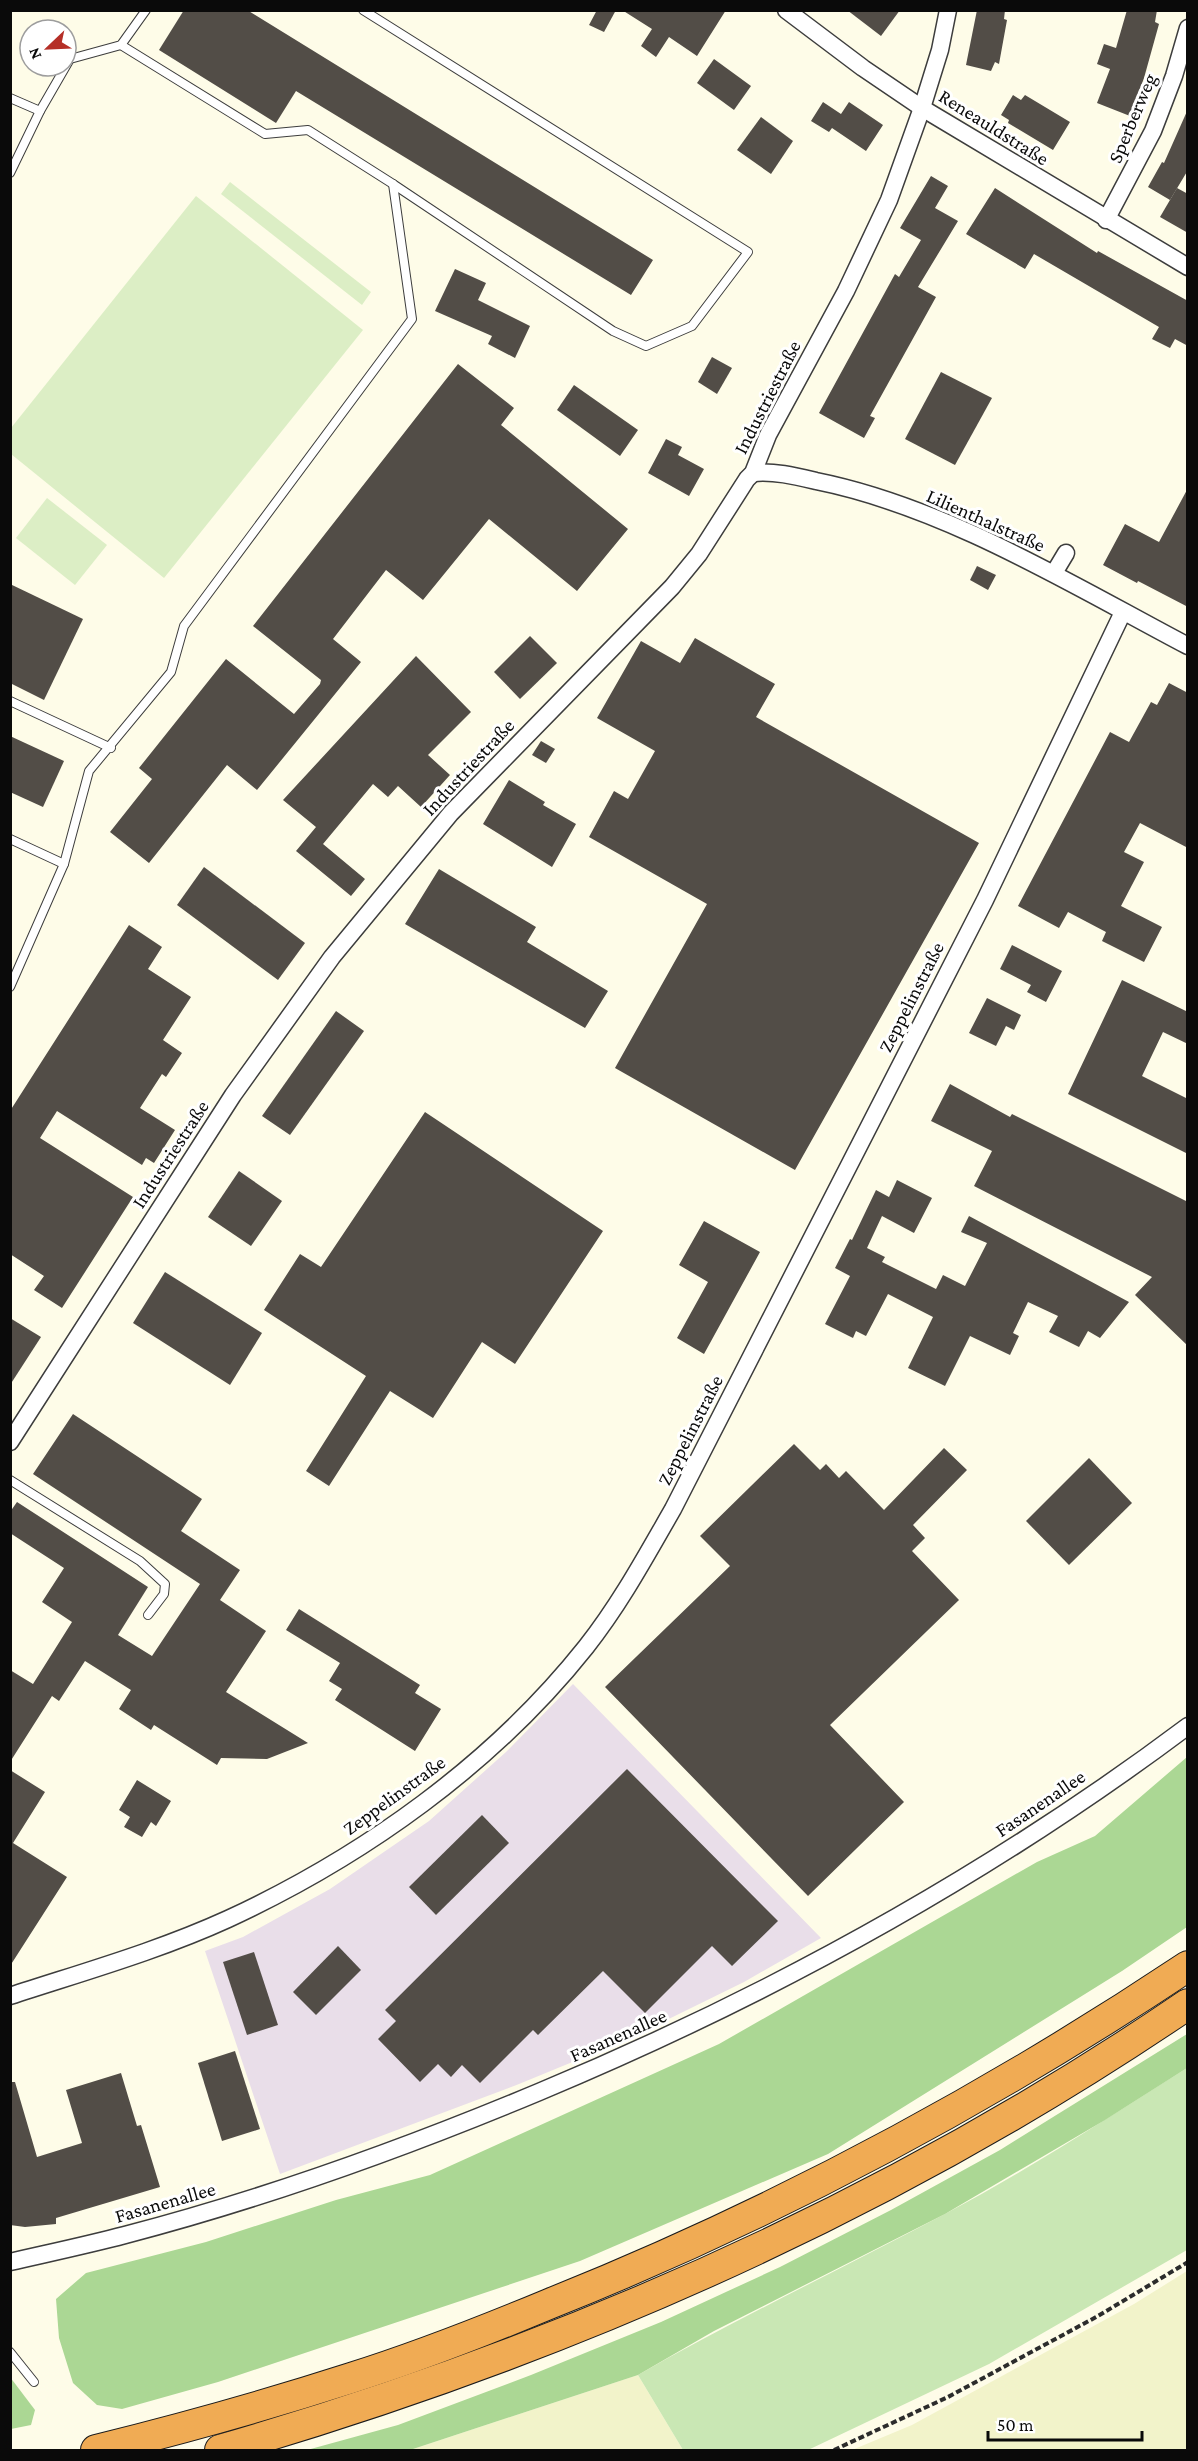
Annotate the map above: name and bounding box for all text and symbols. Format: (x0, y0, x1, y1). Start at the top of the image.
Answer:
north arrow (18, 18, 78, 78)
text: N (25, 45, 45, 62)
street label: Sperberweg (1103, 70, 1162, 166)
street label: Reneauldstraße (935, 85, 1053, 170)
street label: Industriestraße (729, 337, 805, 457)
street label: Lilienthalstraße (923, 484, 1049, 556)
street label: Industriestraße (418, 714, 518, 820)
street label: Zeppelinstraße (874, 938, 949, 1056)
street label: Industriestraße (127, 1096, 213, 1212)
street label: Zeppelinstraße (653, 1371, 728, 1489)
street label: Zeppelinstraße (339, 1751, 450, 1840)
street label: Fasanenallee (991, 1765, 1089, 1841)
street label: Fasanenallee (566, 2004, 670, 2066)
street label: Fasanenallee (112, 2177, 218, 2227)
scale bar (988, 2404, 1142, 2442)
text: 50 m (997, 2415, 1034, 2435)

